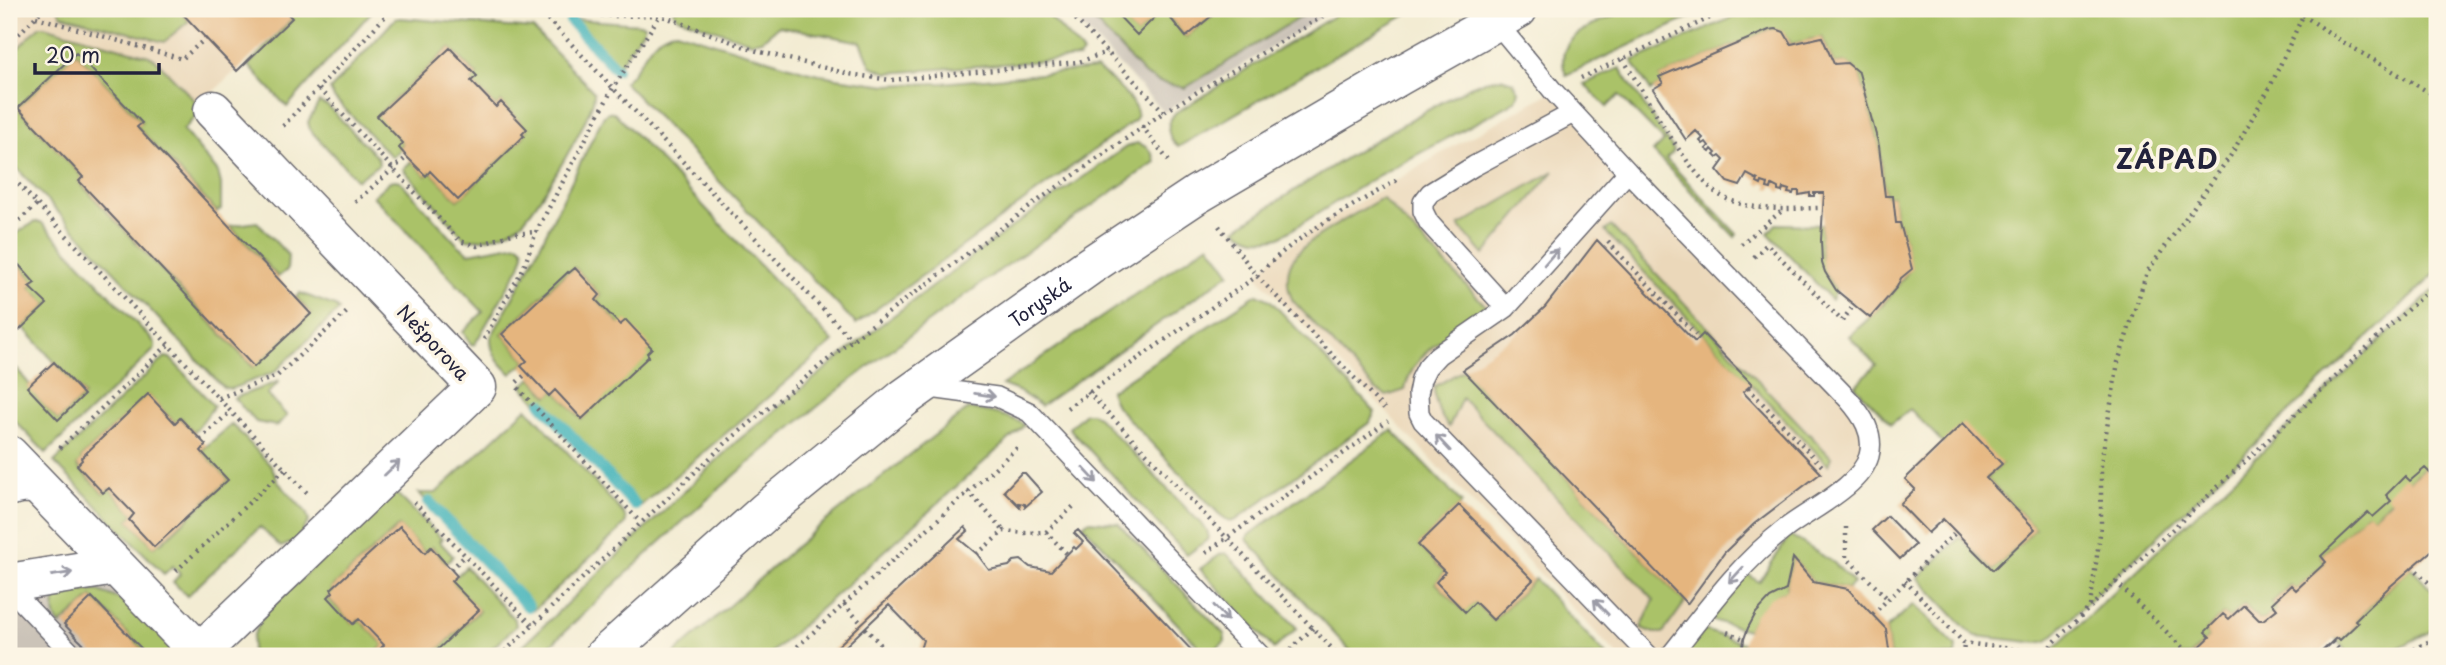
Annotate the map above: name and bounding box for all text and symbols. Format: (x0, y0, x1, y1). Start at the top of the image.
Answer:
scale bar (35, 32, 159, 76)
text: 20 m (46, 38, 100, 70)
district label: ZÁPAD (2116, 139, 2220, 178)
one-way arrow (1543, 248, 1559, 266)
street label: Toryská (1003, 270, 1076, 333)
street label: Nešporova (391, 298, 477, 386)
one-way arrow (973, 389, 996, 402)
one-way arrow (1435, 435, 1452, 452)
one-way arrow (384, 460, 401, 477)
one-way arrow (1081, 466, 1098, 483)
one-way arrow (1727, 566, 1744, 583)
one-way arrow (50, 567, 73, 580)
one-way arrow (1593, 599, 1610, 616)
one-way arrow (1212, 604, 1229, 621)

